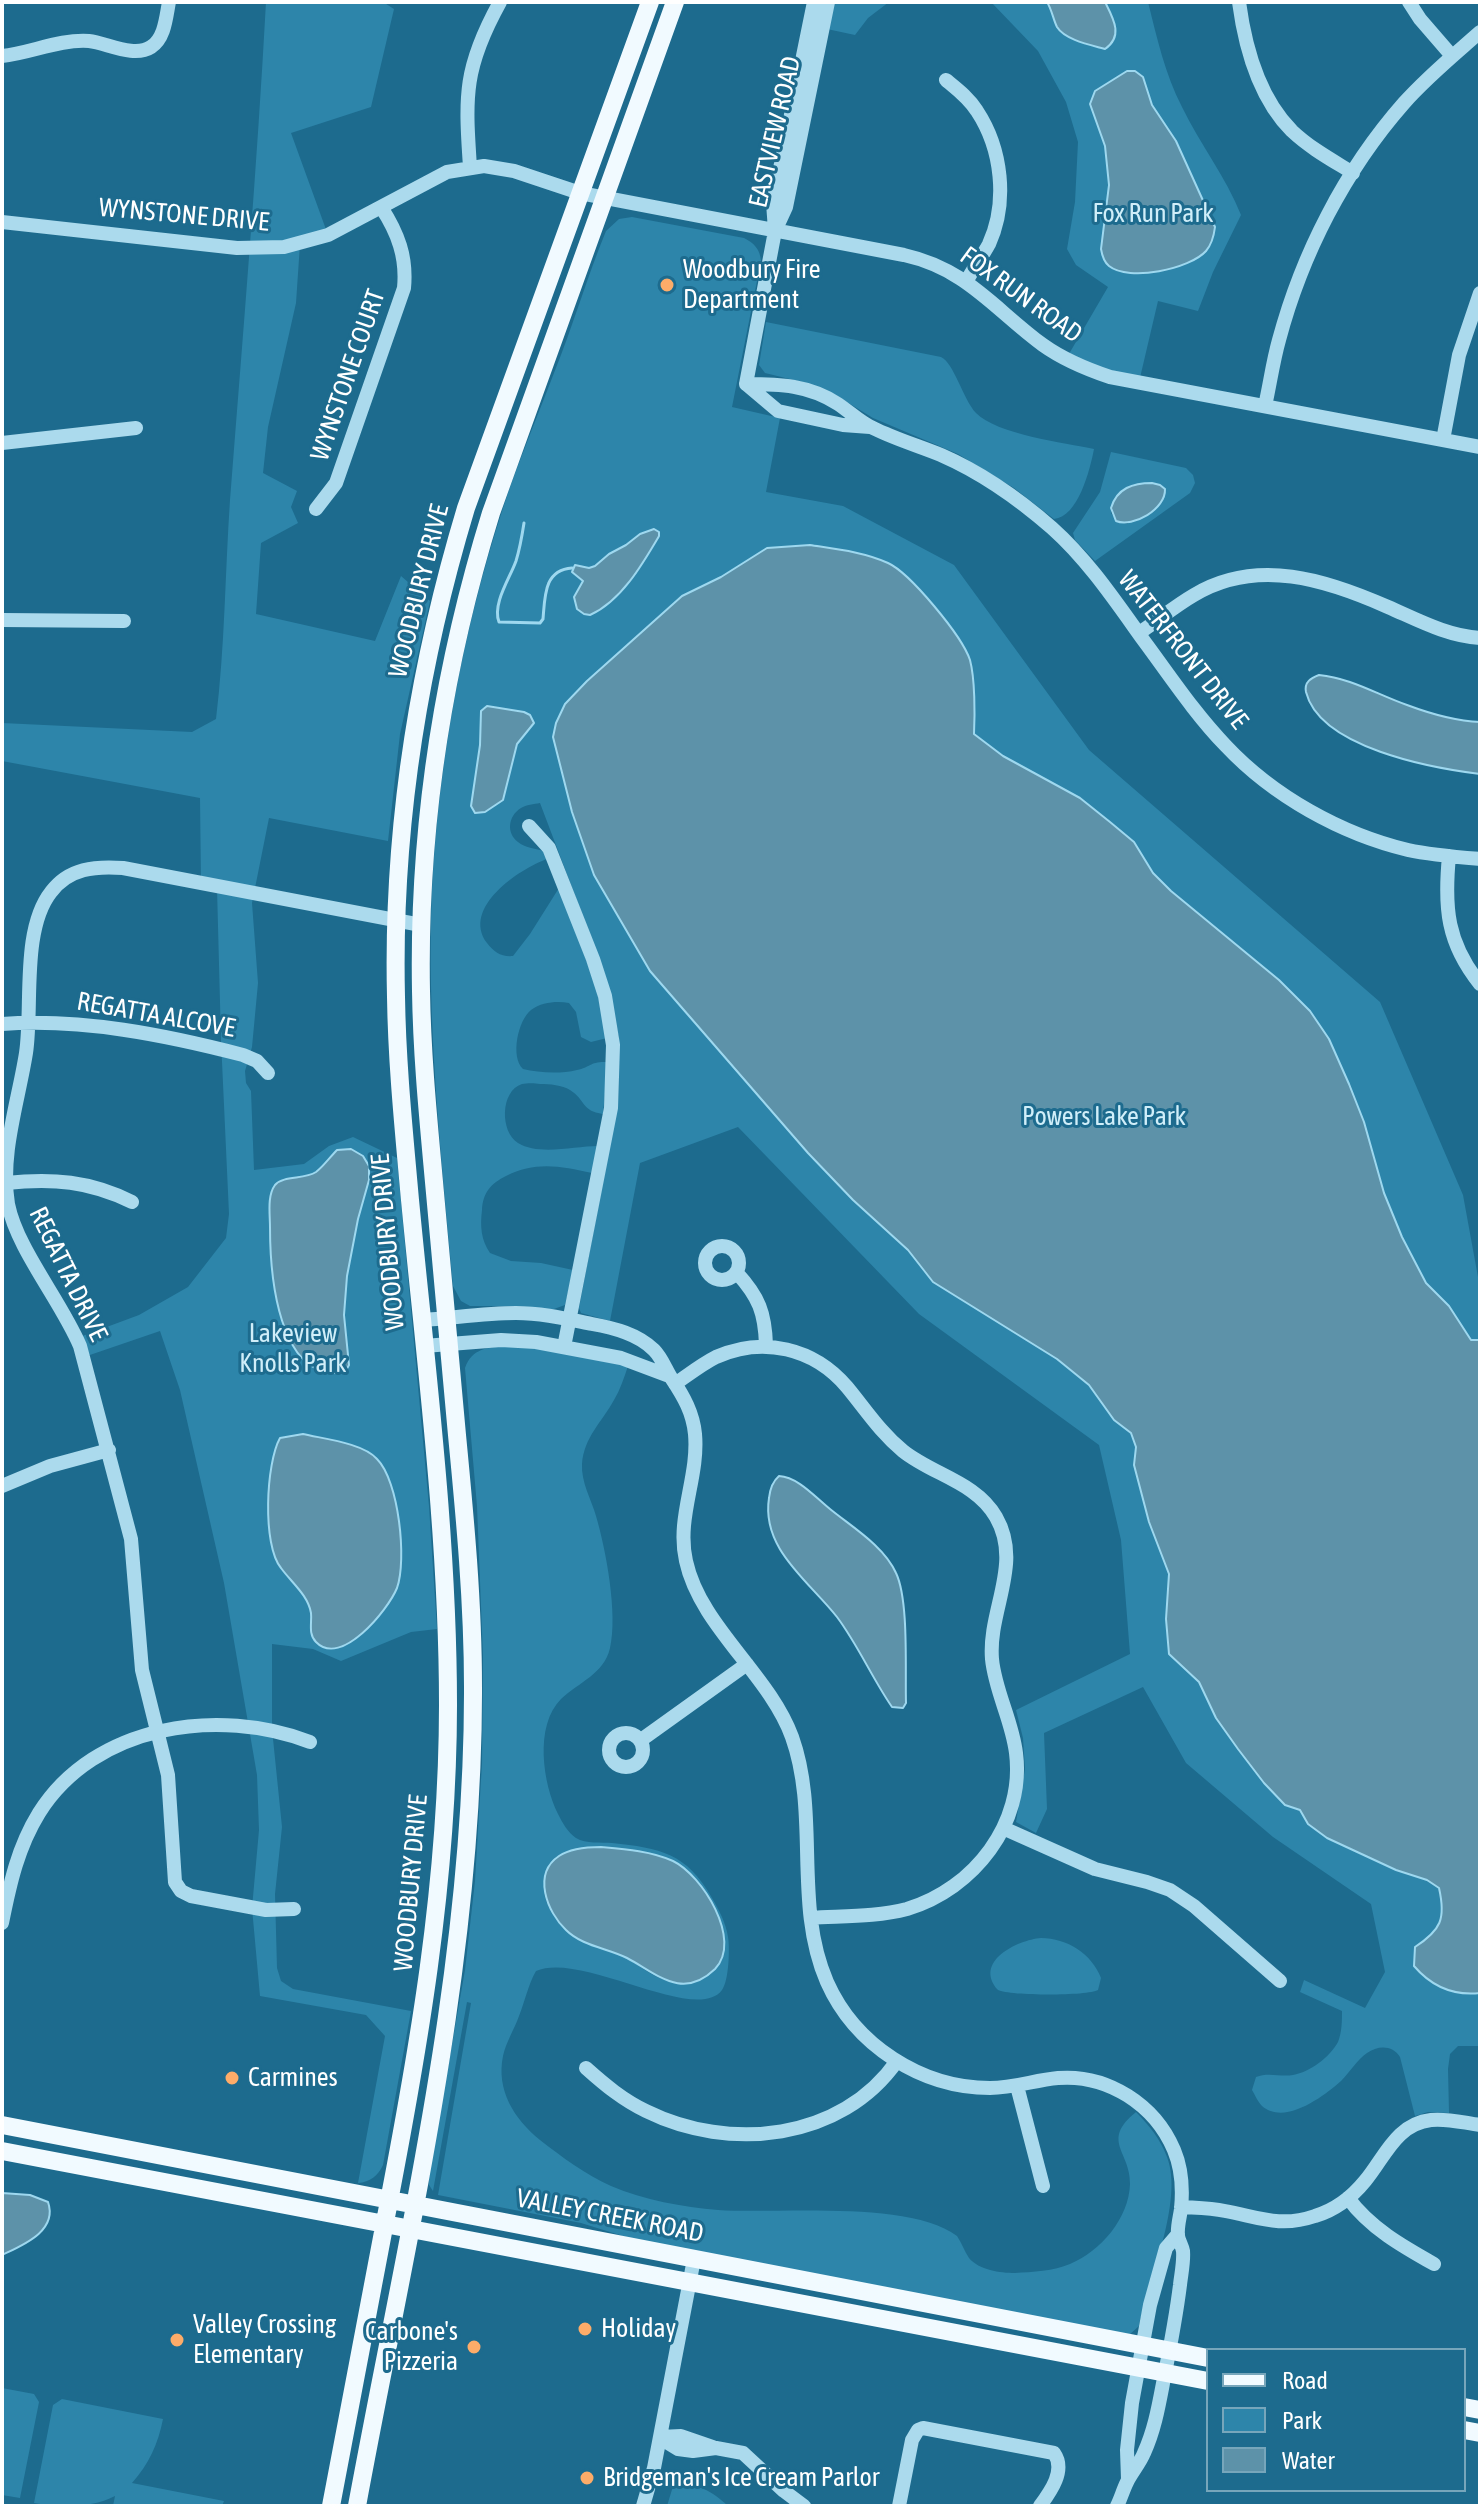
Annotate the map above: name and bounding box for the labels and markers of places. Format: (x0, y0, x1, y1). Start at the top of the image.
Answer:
place label: Woodbury Fire Department (683, 254, 821, 316)
marker: Woodbury Fire Department (658, 276, 676, 294)
place label: Carmines (248, 2062, 338, 2094)
marker: Carmines (223, 2069, 241, 2087)
place label: Valley Crossing Elementary (193, 2309, 336, 2370)
place label: Holiday (601, 2313, 676, 2345)
place label: Carbone's Pizzeria (365, 2316, 458, 2378)
marker: Holiday (576, 2320, 594, 2338)
marker: Valley Crossing Elementary (168, 2331, 186, 2349)
marker: Carbone's Pizzeria (465, 2338, 483, 2356)
place label: Bridgeman's Ice Cream Parlor (603, 2462, 879, 2494)
marker: Bridgeman's Ice Cream Parlor (578, 2469, 596, 2487)

